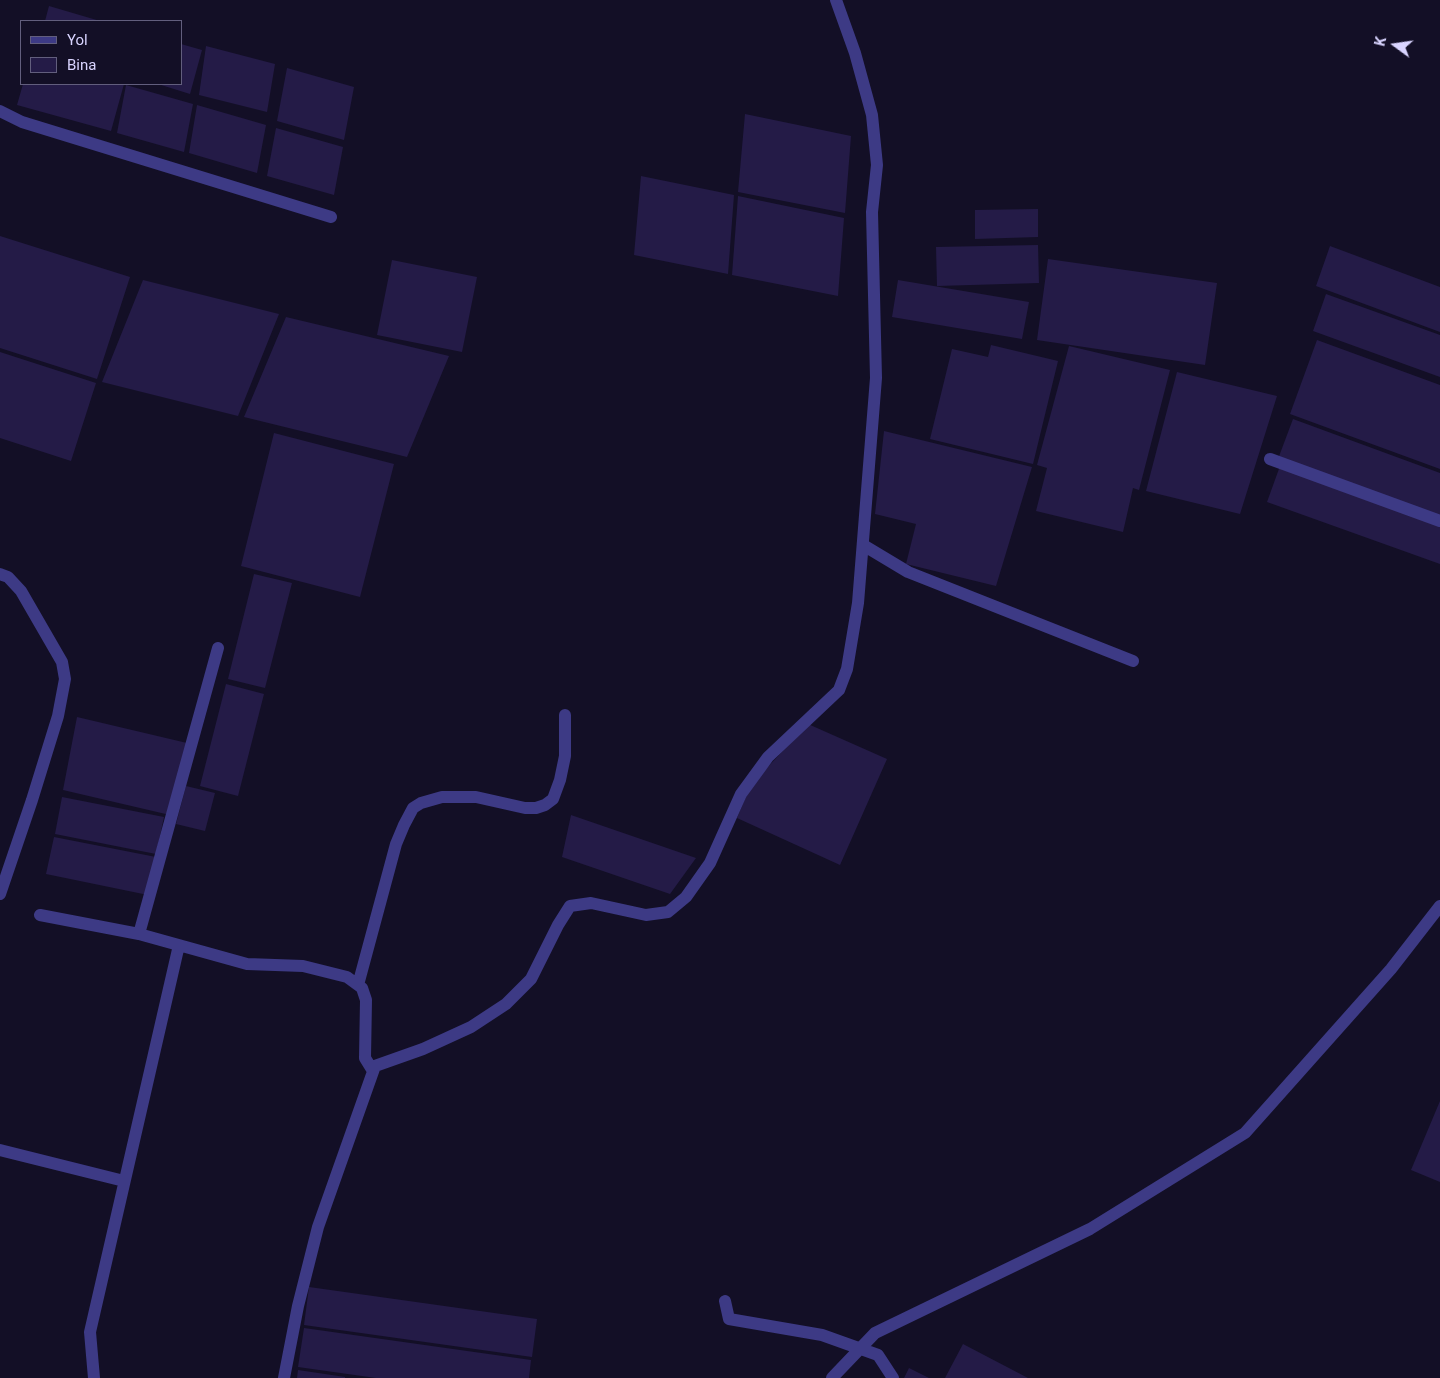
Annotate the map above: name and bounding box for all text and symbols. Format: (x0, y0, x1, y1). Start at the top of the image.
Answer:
legend (20, 20, 182, 85)
north arrow (1370, 20, 1420, 70)
text: Yol (67, 31, 88, 49)
text: K (1372, 35, 1389, 48)
text: Bina (67, 56, 96, 74)

